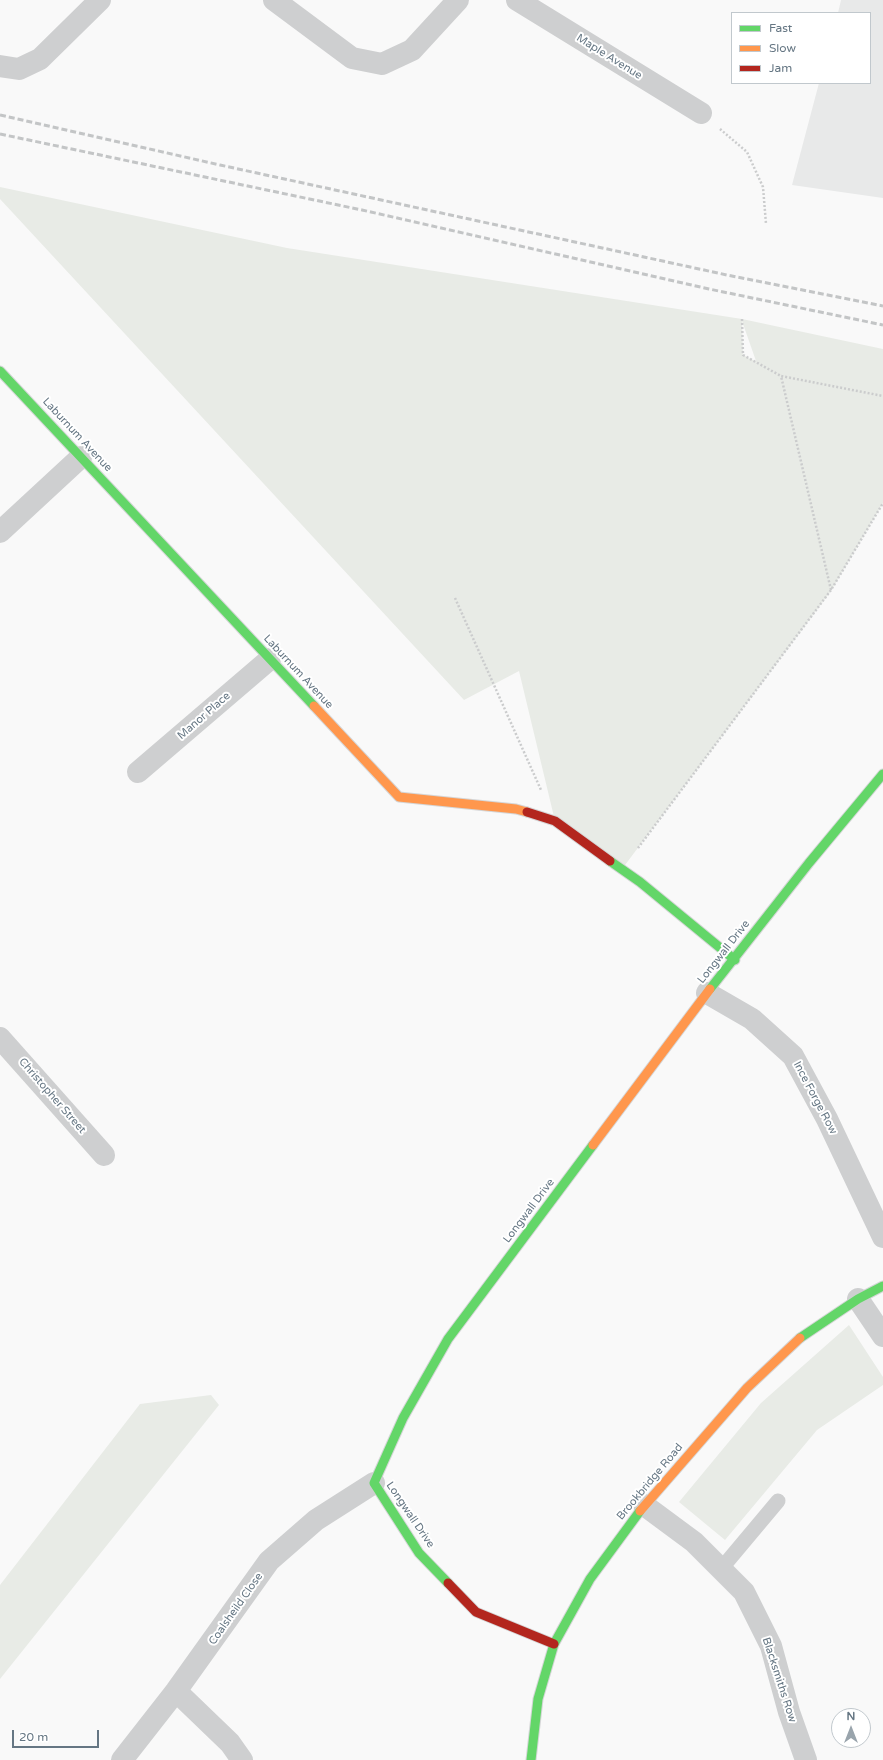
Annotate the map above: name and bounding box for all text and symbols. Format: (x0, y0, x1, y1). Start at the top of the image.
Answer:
legend (731, 12, 871, 84)
text: Fast (769, 21, 792, 35)
street label: Maple Avenue (574, 32, 644, 82)
text: Slow (769, 41, 796, 55)
text: Jam (769, 61, 792, 75)
street label: Laburnum Avenue (39, 395, 115, 475)
street label: Laburnum Avenue (260, 632, 336, 712)
street label: Manor Place (175, 690, 233, 742)
street label: Longwall Drive (695, 918, 753, 986)
street label: Christopher Street (16, 1056, 88, 1136)
street label: Ince Forge Row (790, 1059, 840, 1137)
street label: Longwall Drive (501, 1176, 557, 1246)
street label: Brookbridge Road (614, 1441, 686, 1523)
street label: Longwall Drive (383, 1479, 437, 1551)
street label: Coalsheild Close (206, 1570, 266, 1648)
street label: Blacksmiths Row (759, 1636, 799, 1724)
north arrow (831, 1708, 871, 1748)
text: N (847, 1710, 855, 1723)
scale bar (14, 1722, 101, 1748)
text: 20 m (19, 1730, 48, 1744)

